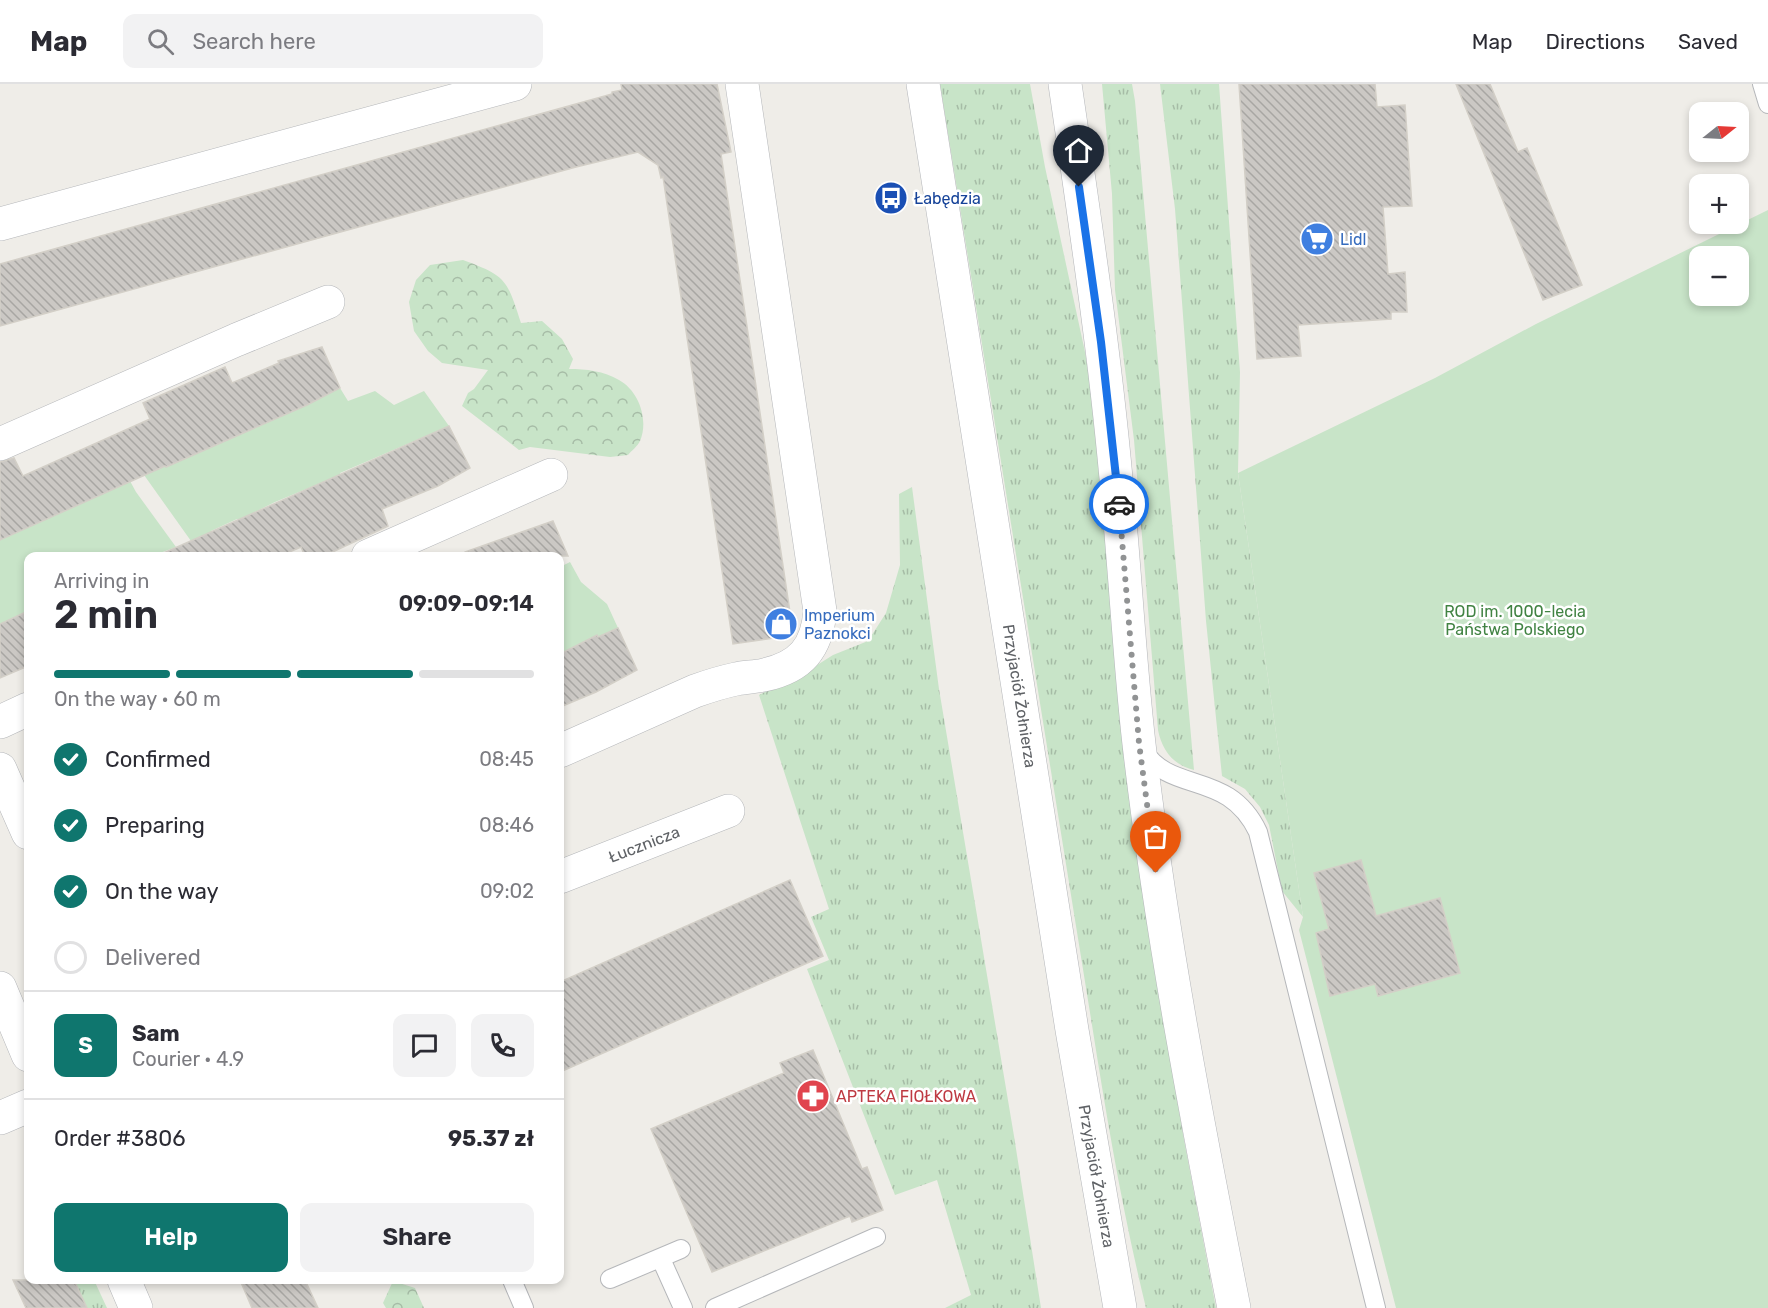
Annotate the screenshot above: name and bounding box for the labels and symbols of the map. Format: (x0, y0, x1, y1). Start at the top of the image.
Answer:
north arrow (1689, 102, 1749, 162)
pin (1053, 125, 1104, 187)
bus stop icon: Łabędzia (873, 180, 909, 216)
place label: Łabędzia (914, 189, 981, 209)
supermarket icon: Lidl (1299, 221, 1335, 257)
place label: Lidl (1340, 230, 1366, 249)
courier (1089, 474, 1149, 534)
park label: ROD im. 1000-lecia Państwa Polskiego (1444, 602, 1586, 639)
shop icon: Imperium Paznokci (763, 606, 799, 642)
place label: Imperium Paznokci (804, 606, 875, 643)
street label: Przyjaciół Żołnierza (999, 623, 1040, 769)
pin (1130, 811, 1181, 873)
street label: Łucznicza (606, 822, 683, 867)
pharmacy icon: APTEKA FIOŁKOWA (795, 1078, 831, 1114)
place label: APTEKA FIOŁKOWA (836, 1087, 977, 1106)
street label: Przyjaciół Żołnierza (1075, 1103, 1118, 1249)

